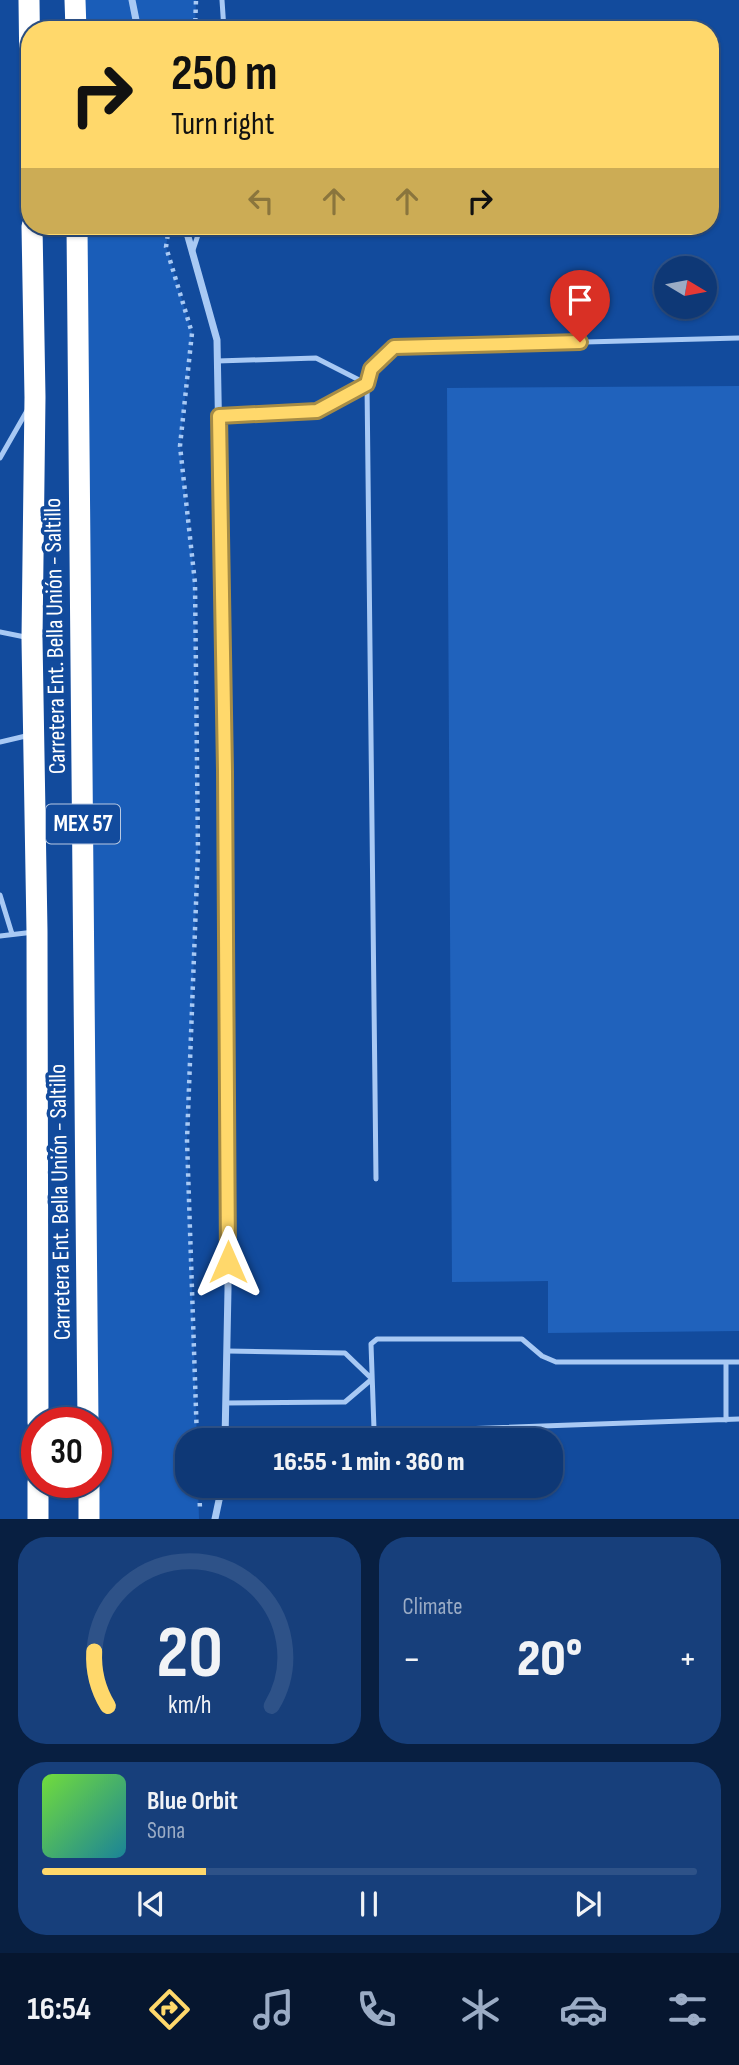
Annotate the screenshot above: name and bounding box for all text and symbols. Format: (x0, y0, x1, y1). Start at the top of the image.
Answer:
text: 250 m (171, 45, 277, 104)
icon: right (56, 49, 147, 140)
text: Turn right (171, 105, 275, 144)
icon: left (242, 182, 280, 220)
icon: ahead (315, 182, 353, 220)
icon: ahead (388, 182, 426, 220)
icon: right (461, 182, 499, 220)
north arrow (654, 256, 718, 318)
map controls (654, 256, 717, 319)
pin (550, 270, 610, 342)
icon: arrive (561, 281, 599, 319)
street label: Carretera Ent. Bella Unión - Saltillo (38, 498, 72, 774)
road number: MEX 57 (46, 804, 120, 844)
street label: Carretera Ent. Bella Unión - Saltillo (43, 1064, 77, 1340)
position arrow (191, 1225, 265, 1299)
speed limit sign: 30 (21, 1407, 112, 1498)
text: 16:55 · 1 min · 360 m (274, 1447, 464, 1478)
text: Climate (403, 1593, 462, 1621)
text: 20 (156, 1611, 223, 1699)
text: 20° (517, 1628, 582, 1691)
text: − (403, 1637, 421, 1682)
text: + (678, 1637, 697, 1682)
text: km/h (168, 1690, 211, 1721)
text: Blue Orbit (147, 1786, 238, 1817)
text: Sona (147, 1817, 185, 1845)
icon: previous (132, 1885, 170, 1923)
icon: pause (350, 1885, 388, 1923)
icon: next (569, 1885, 607, 1923)
icon: directions (145, 1985, 194, 2034)
icon: music (249, 1985, 298, 2034)
icon: phone (352, 1985, 401, 2034)
icon: climate (456, 1985, 505, 2034)
icon: car (559, 1985, 608, 2034)
icon: filters (663, 1985, 712, 2034)
text: 16:54 (27, 1990, 91, 2029)

